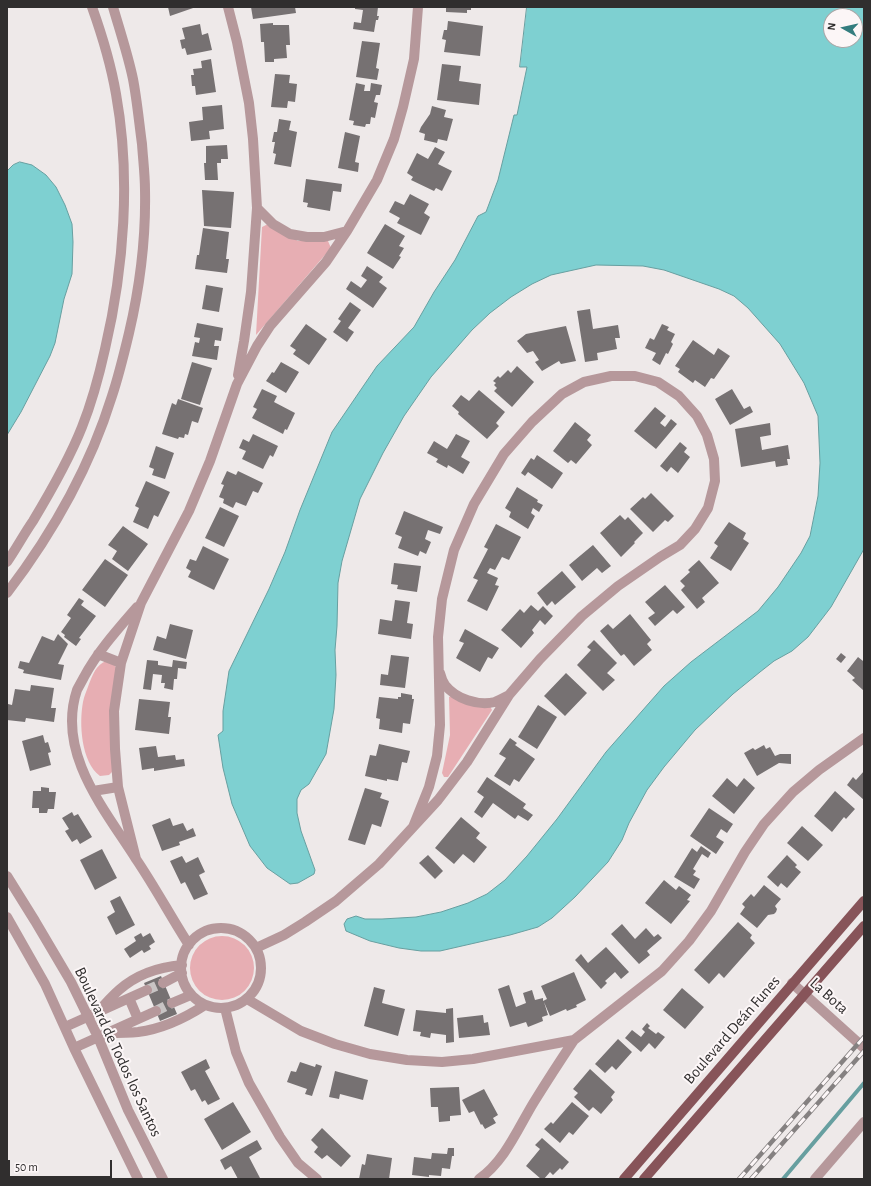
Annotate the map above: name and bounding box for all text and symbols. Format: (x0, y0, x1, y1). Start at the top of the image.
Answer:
north arrow (823, 8, 863, 48)
text: N (826, 22, 838, 31)
street label: Boulevard de Todos los Santos (70, 964, 166, 1140)
street label: Boulevard Deán Funes (680, 972, 784, 1088)
street label: La Bota (806, 974, 852, 1018)
scale bar (10, 1152, 114, 1178)
text: 50 m (15, 1161, 38, 1173)

